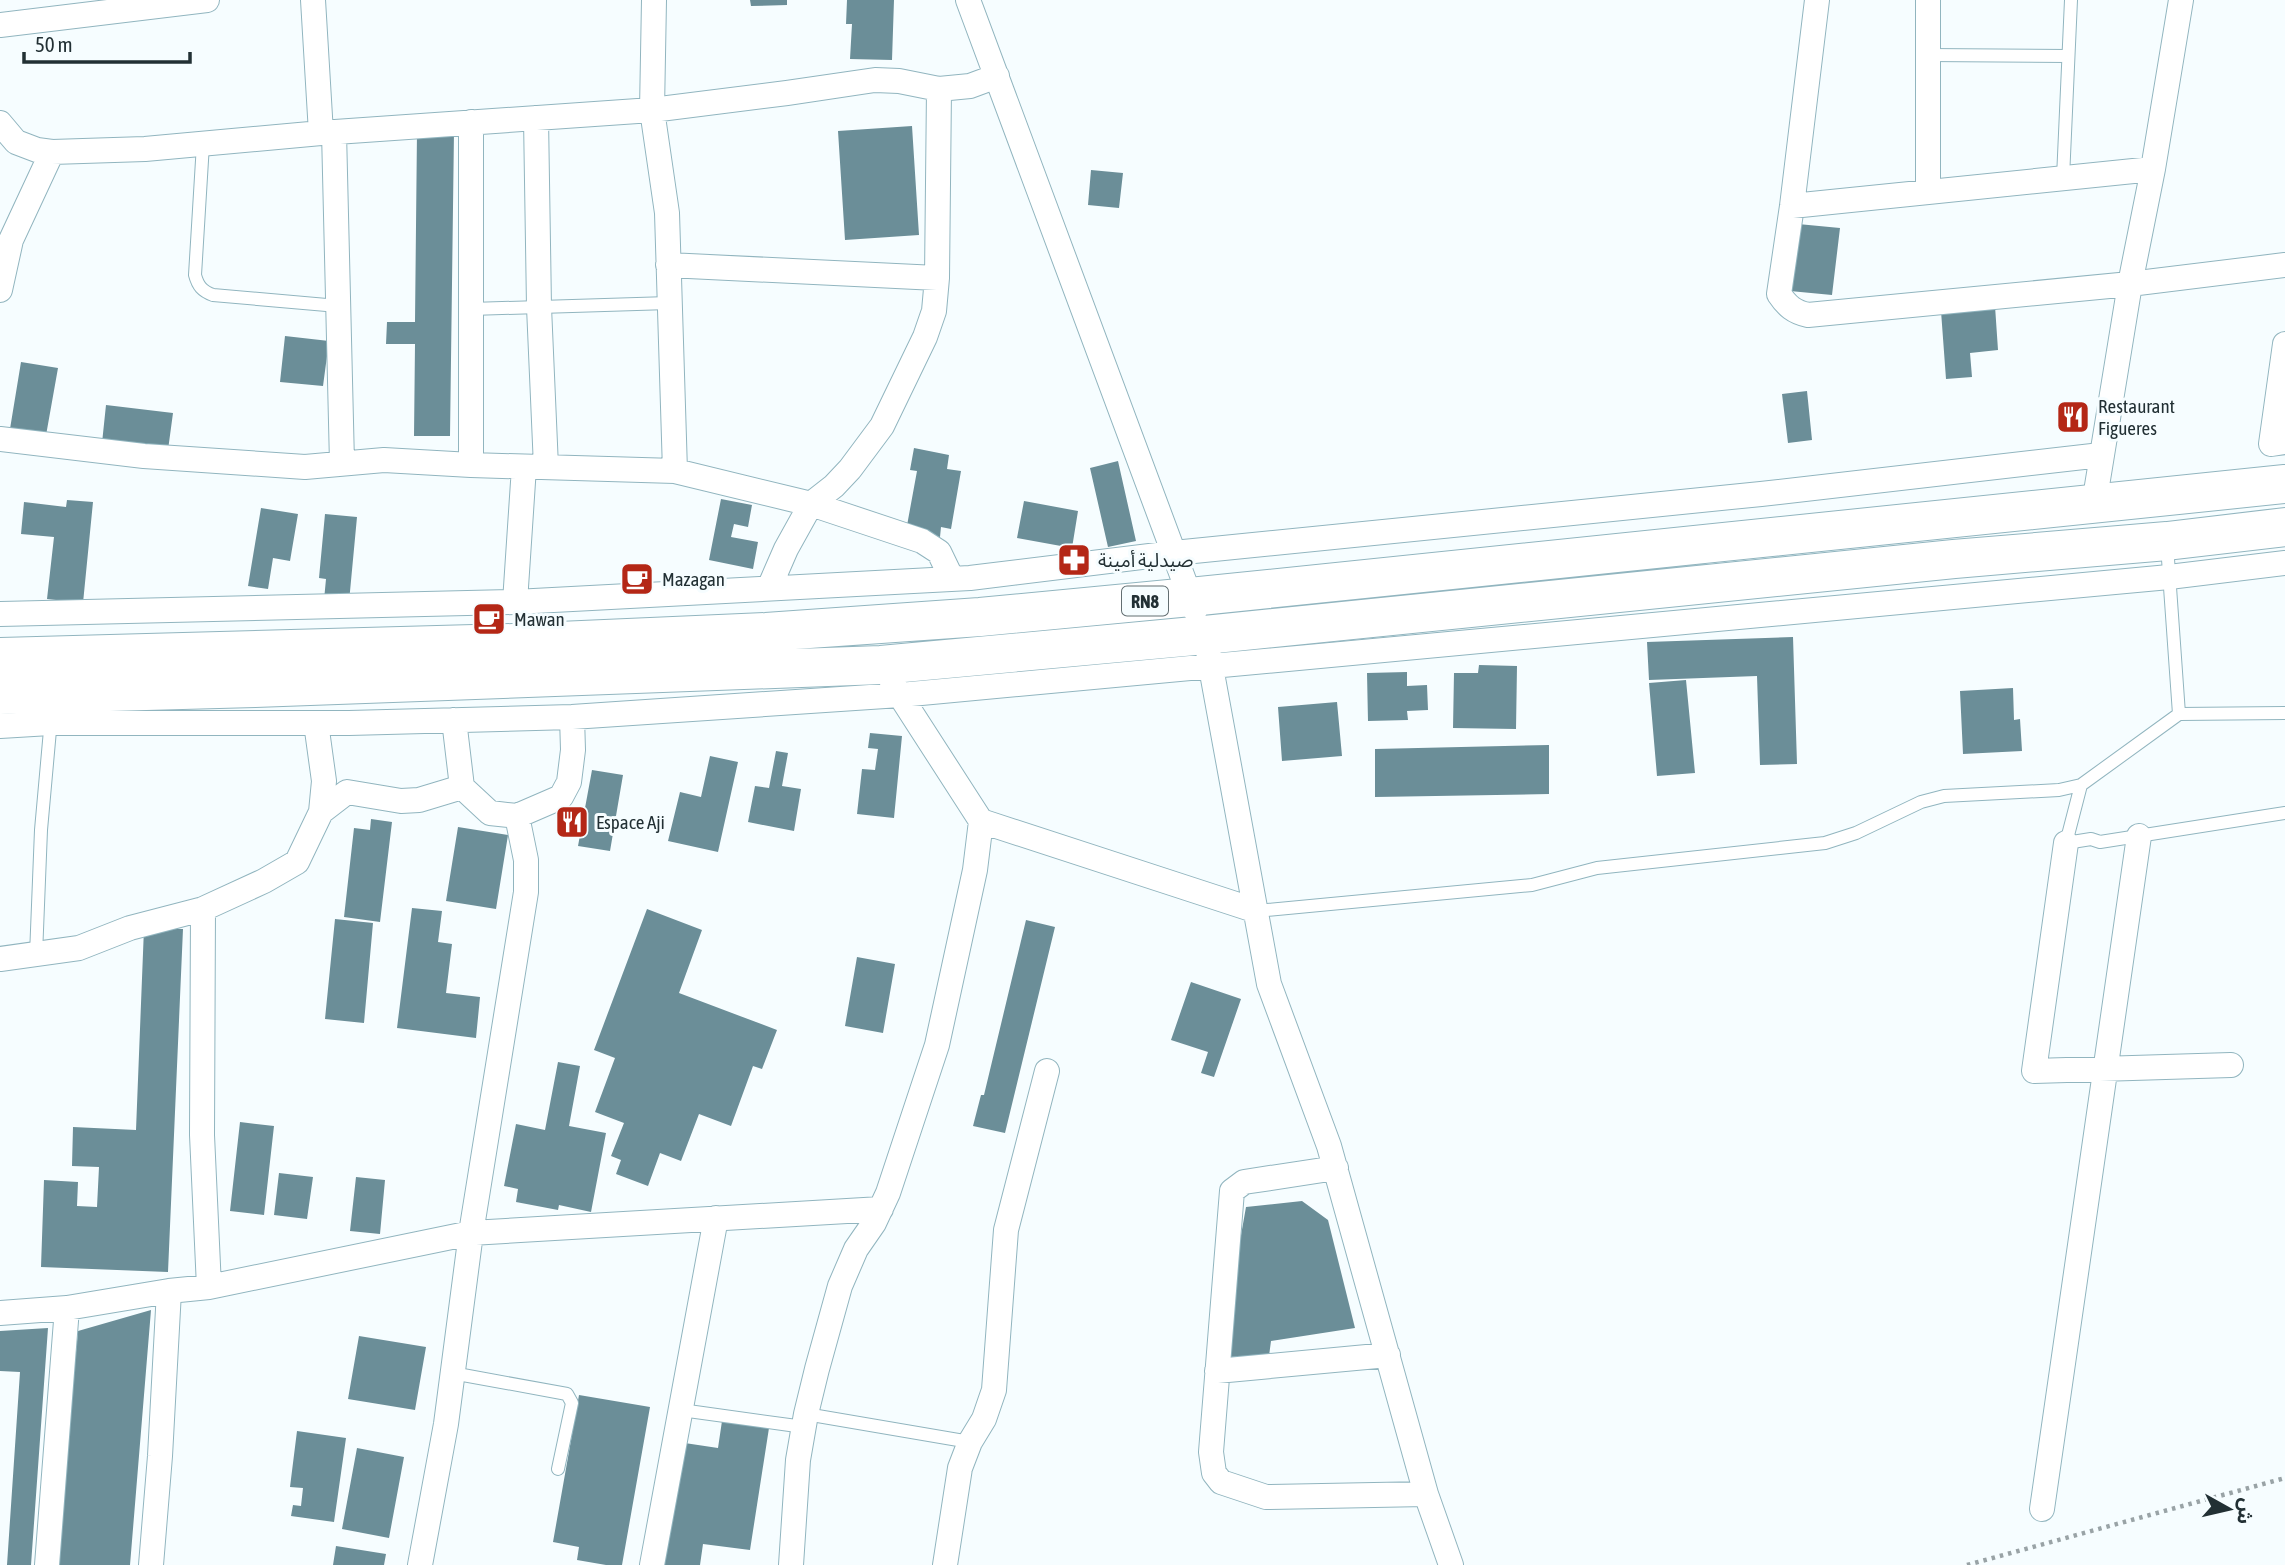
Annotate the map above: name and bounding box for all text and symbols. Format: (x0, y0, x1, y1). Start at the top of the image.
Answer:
scale bar (24, 21, 191, 65)
text: 50 m (35, 32, 73, 56)
place label: Restaurant Figueres (2098, 395, 2175, 439)
restaurant icon: Restaurant Figueres (2054, 398, 2092, 436)
pharmacy icon: صيدلية أمينة (1055, 541, 1093, 579)
place label: صيدلية أمينة (1098, 549, 1194, 571)
cafe icon: Mazagan (618, 560, 656, 598)
place label: Mazagan (662, 568, 725, 590)
road number: RN8 (1122, 586, 1168, 616)
cafe icon: Mawan (470, 600, 508, 638)
place label: Mawan (514, 608, 565, 630)
restaurant icon: Espace Aji (553, 803, 591, 841)
place label: Espace Aji (596, 811, 665, 833)
north arrow (2194, 1474, 2264, 1544)
text: ش (2233, 1497, 2259, 1526)

